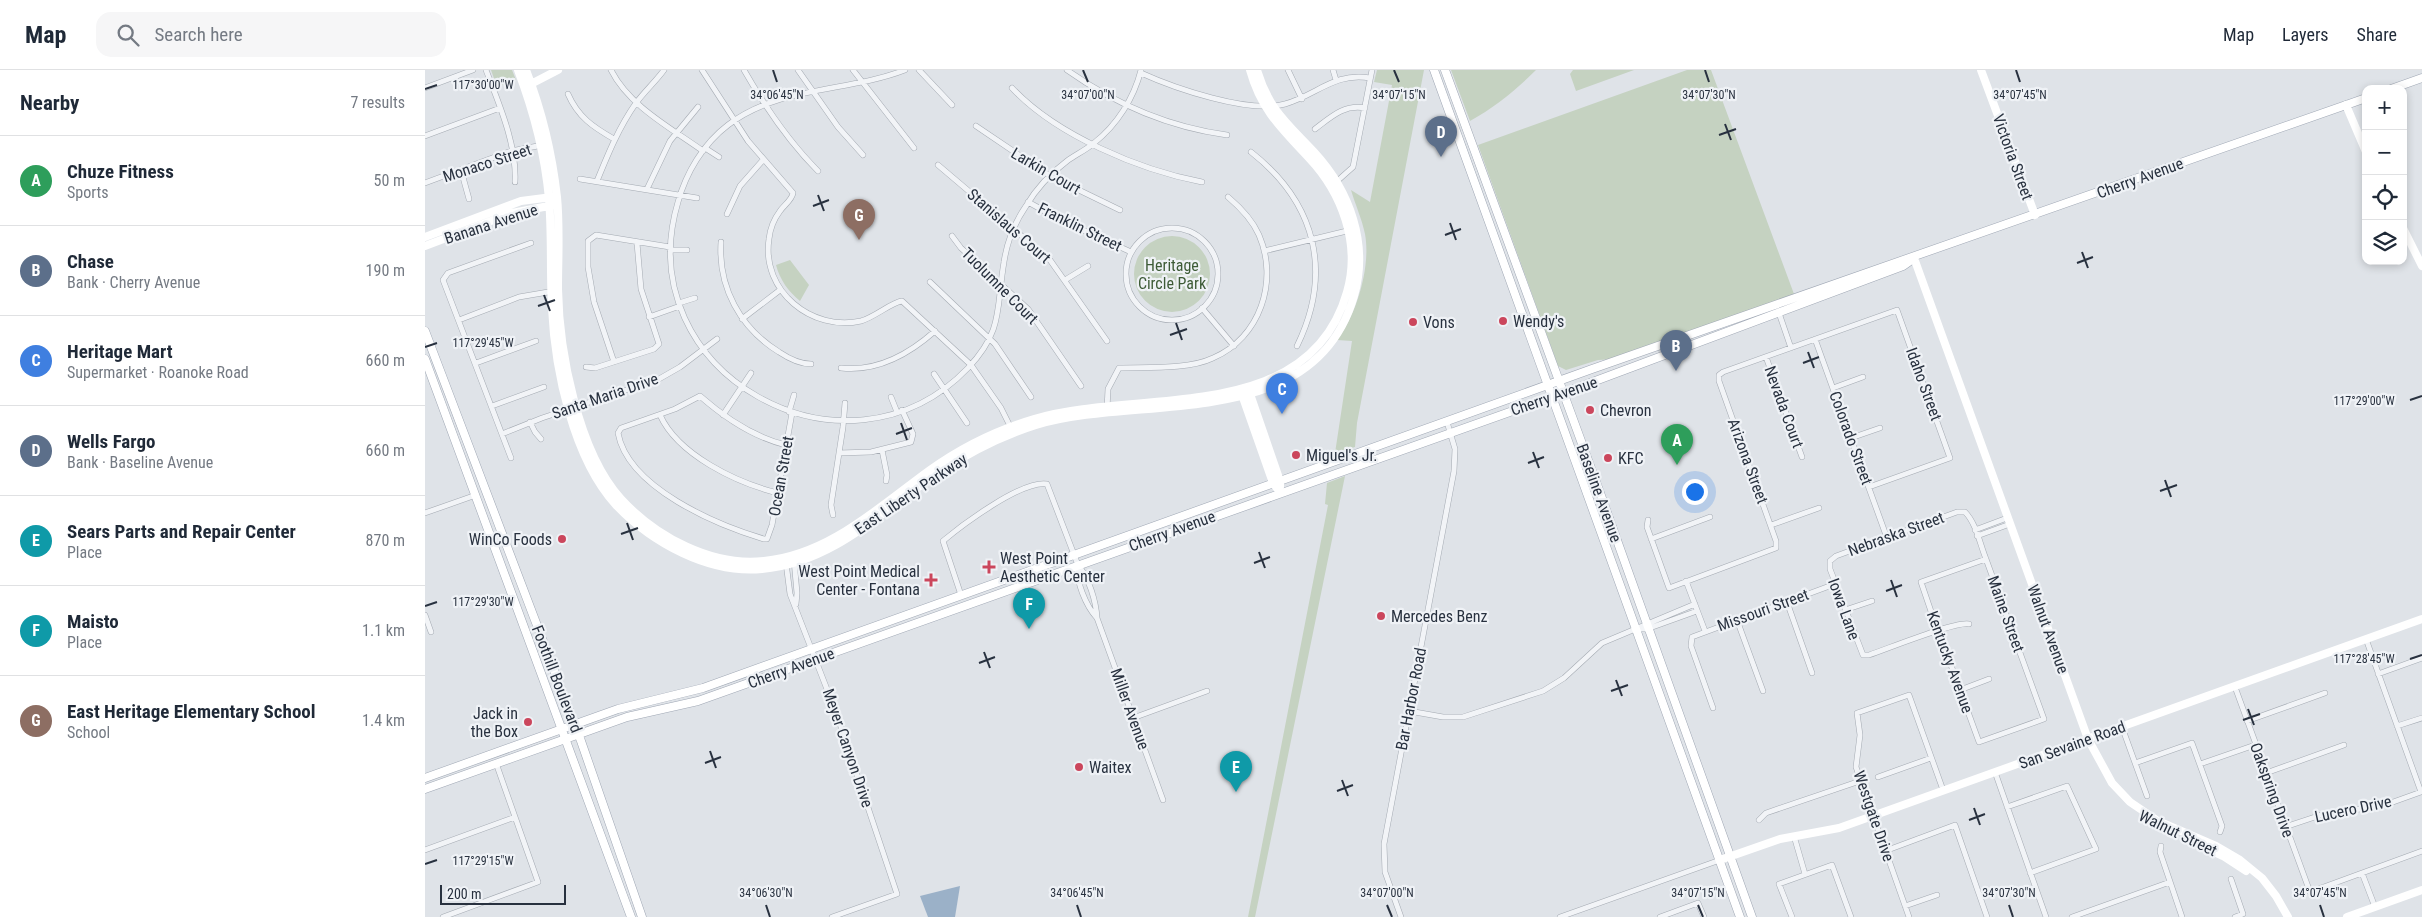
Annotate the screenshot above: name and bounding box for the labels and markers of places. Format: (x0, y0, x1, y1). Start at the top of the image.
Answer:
pin: D (1425, 116, 1457, 157)
pin: G (843, 199, 875, 240)
place label: Wendy's (1513, 312, 1564, 331)
place label: Vons (1423, 313, 1455, 332)
marker: Wendy's (1497, 315, 1509, 327)
marker: Vons (1407, 316, 1419, 328)
pin: B (1660, 330, 1692, 371)
pin: C (1266, 373, 1298, 414)
place label: Chevron (1600, 401, 1652, 420)
marker: Chevron (1584, 404, 1596, 416)
pin: A (1661, 424, 1693, 465)
place label: Miguel's Jr. (1306, 446, 1378, 465)
marker: Miguel's Jr. (1290, 449, 1302, 461)
place label: KFC (1618, 449, 1644, 468)
marker: KFC (1602, 452, 1614, 464)
place label: WinCo Foods (469, 530, 552, 549)
marker: WinCo Foods (556, 533, 568, 545)
place label: West Point Aesthetic Center (1000, 549, 1105, 586)
marker: West Point Aesthetic Center (982, 560, 996, 574)
place label: West Point Medical Center - Fontana (798, 562, 920, 599)
marker: West Point Medical Center - Fontana (924, 573, 938, 587)
pin: F (1013, 588, 1045, 629)
place label: Mercedes Benz (1391, 607, 1488, 626)
marker: Mercedes Benz (1375, 610, 1387, 622)
place label: Jack in the Box (471, 704, 518, 741)
marker: Jack in the Box (522, 716, 534, 728)
pin: E (1220, 751, 1252, 792)
place label: Waitex (1089, 758, 1132, 777)
marker: Waitex (1073, 761, 1085, 773)

